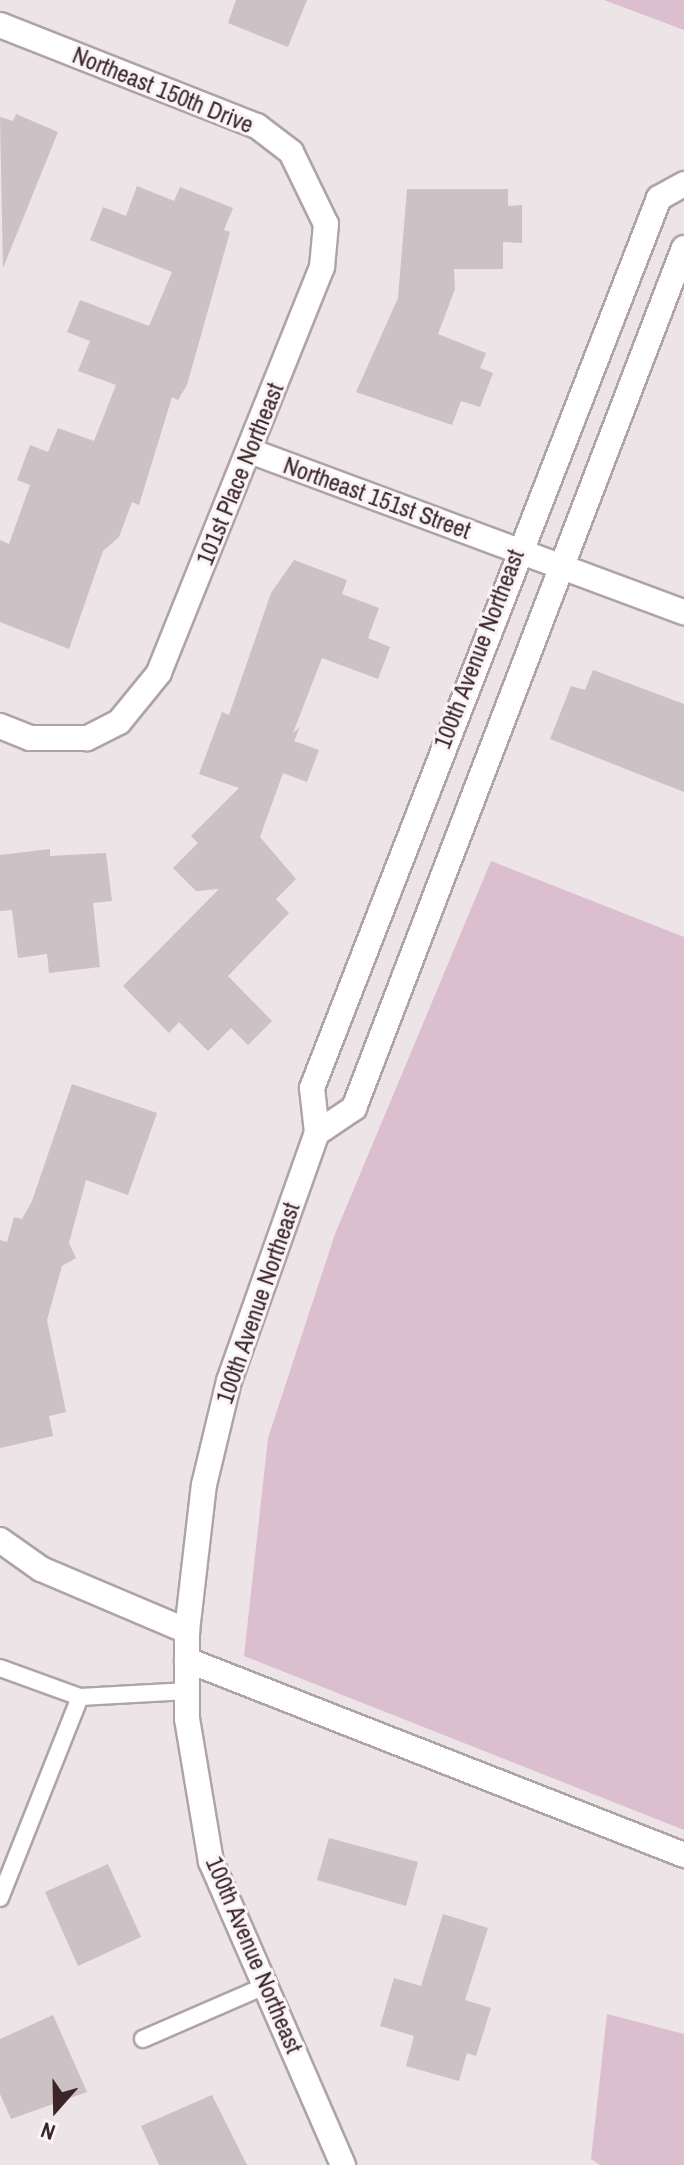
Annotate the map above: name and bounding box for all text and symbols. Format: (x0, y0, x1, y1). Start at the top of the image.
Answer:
street label: Northeast 150th Drive (68, 41, 258, 139)
street label: 101st Place Northeast (190, 379, 290, 569)
street label: Northeast 151st Street (280, 451, 474, 545)
street label: 100th Avenue Northeast (428, 545, 530, 753)
street label: 100th Avenue Northeast (210, 1198, 306, 1408)
street label: 100th Avenue Northeast (199, 1852, 309, 2058)
north arrow (16, 2069, 96, 2149)
text: N (37, 2115, 59, 2148)

